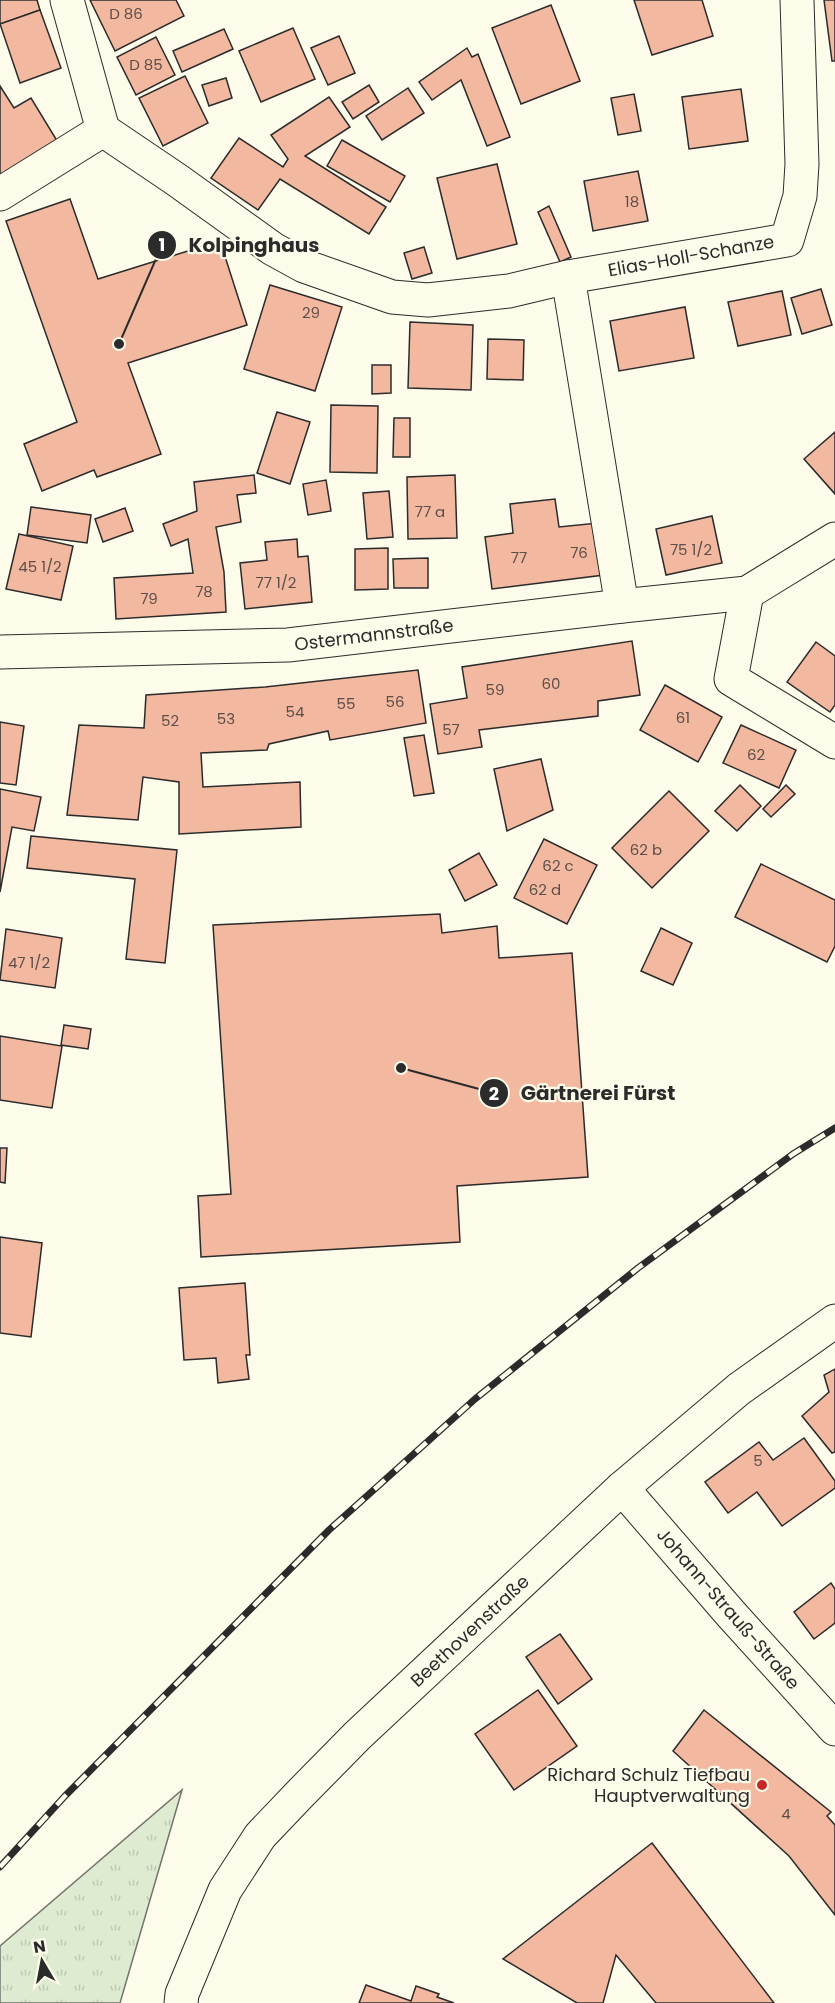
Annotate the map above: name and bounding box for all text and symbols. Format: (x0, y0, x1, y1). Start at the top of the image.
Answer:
house number: D 86 (109, 3, 143, 24)
house number: D 85 (129, 54, 163, 75)
house number: 18 (625, 191, 639, 212)
callout: Kolpinghaus (147, 226, 332, 264)
street label: Elias-Holl-Schanze (606, 229, 776, 282)
text: Kolpinghaus (189, 231, 319, 259)
text: 1 (159, 232, 165, 257)
house number: 29 (302, 302, 320, 323)
house number: 77 a (415, 501, 445, 522)
house number: 75 1/2 (670, 539, 712, 560)
house number: 76 (570, 542, 588, 563)
house number: 77 (511, 547, 527, 568)
house number: 45 1/2 (18, 556, 62, 577)
house number: 77 1/2 (256, 572, 296, 593)
house number: 78 (195, 581, 213, 602)
house number: 79 (140, 588, 158, 609)
street label: Ostermannstraße (293, 612, 455, 657)
house number: 60 (542, 673, 560, 694)
house number: 59 (486, 679, 504, 700)
house number: 56 (386, 691, 404, 712)
house number: 55 (337, 693, 355, 714)
house number: 54 (286, 701, 304, 722)
house number: 61 (676, 707, 690, 728)
house number: 53 (217, 708, 235, 729)
house number: 52 (161, 710, 179, 731)
house number: 57 (442, 719, 460, 740)
house number: 62 (747, 744, 765, 765)
house number: 62 b (630, 839, 662, 860)
house number: 62 c (542, 855, 574, 876)
house number: 62 d (529, 879, 561, 900)
house number: 47 1/2 (8, 952, 50, 973)
callout: Gärtnerei Fürst (479, 1074, 688, 1112)
text: Gärtnerei Fürst (521, 1079, 675, 1107)
text: 2 (489, 1081, 499, 1106)
house number: 5 (753, 1450, 763, 1471)
street label: Johann-Strauß-Straße (651, 1522, 806, 1695)
street label: Beethovenstraße (405, 1569, 534, 1692)
place label: Richard Schulz Tiefbau Hauptverwaltung (547, 1762, 750, 1808)
marker: Richard Schulz Tiefbau Hauptverwaltung (755, 1778, 769, 1792)
house number: 4 (781, 1803, 791, 1824)
north arrow (12, 1931, 72, 1991)
text: N (32, 1934, 47, 1959)

